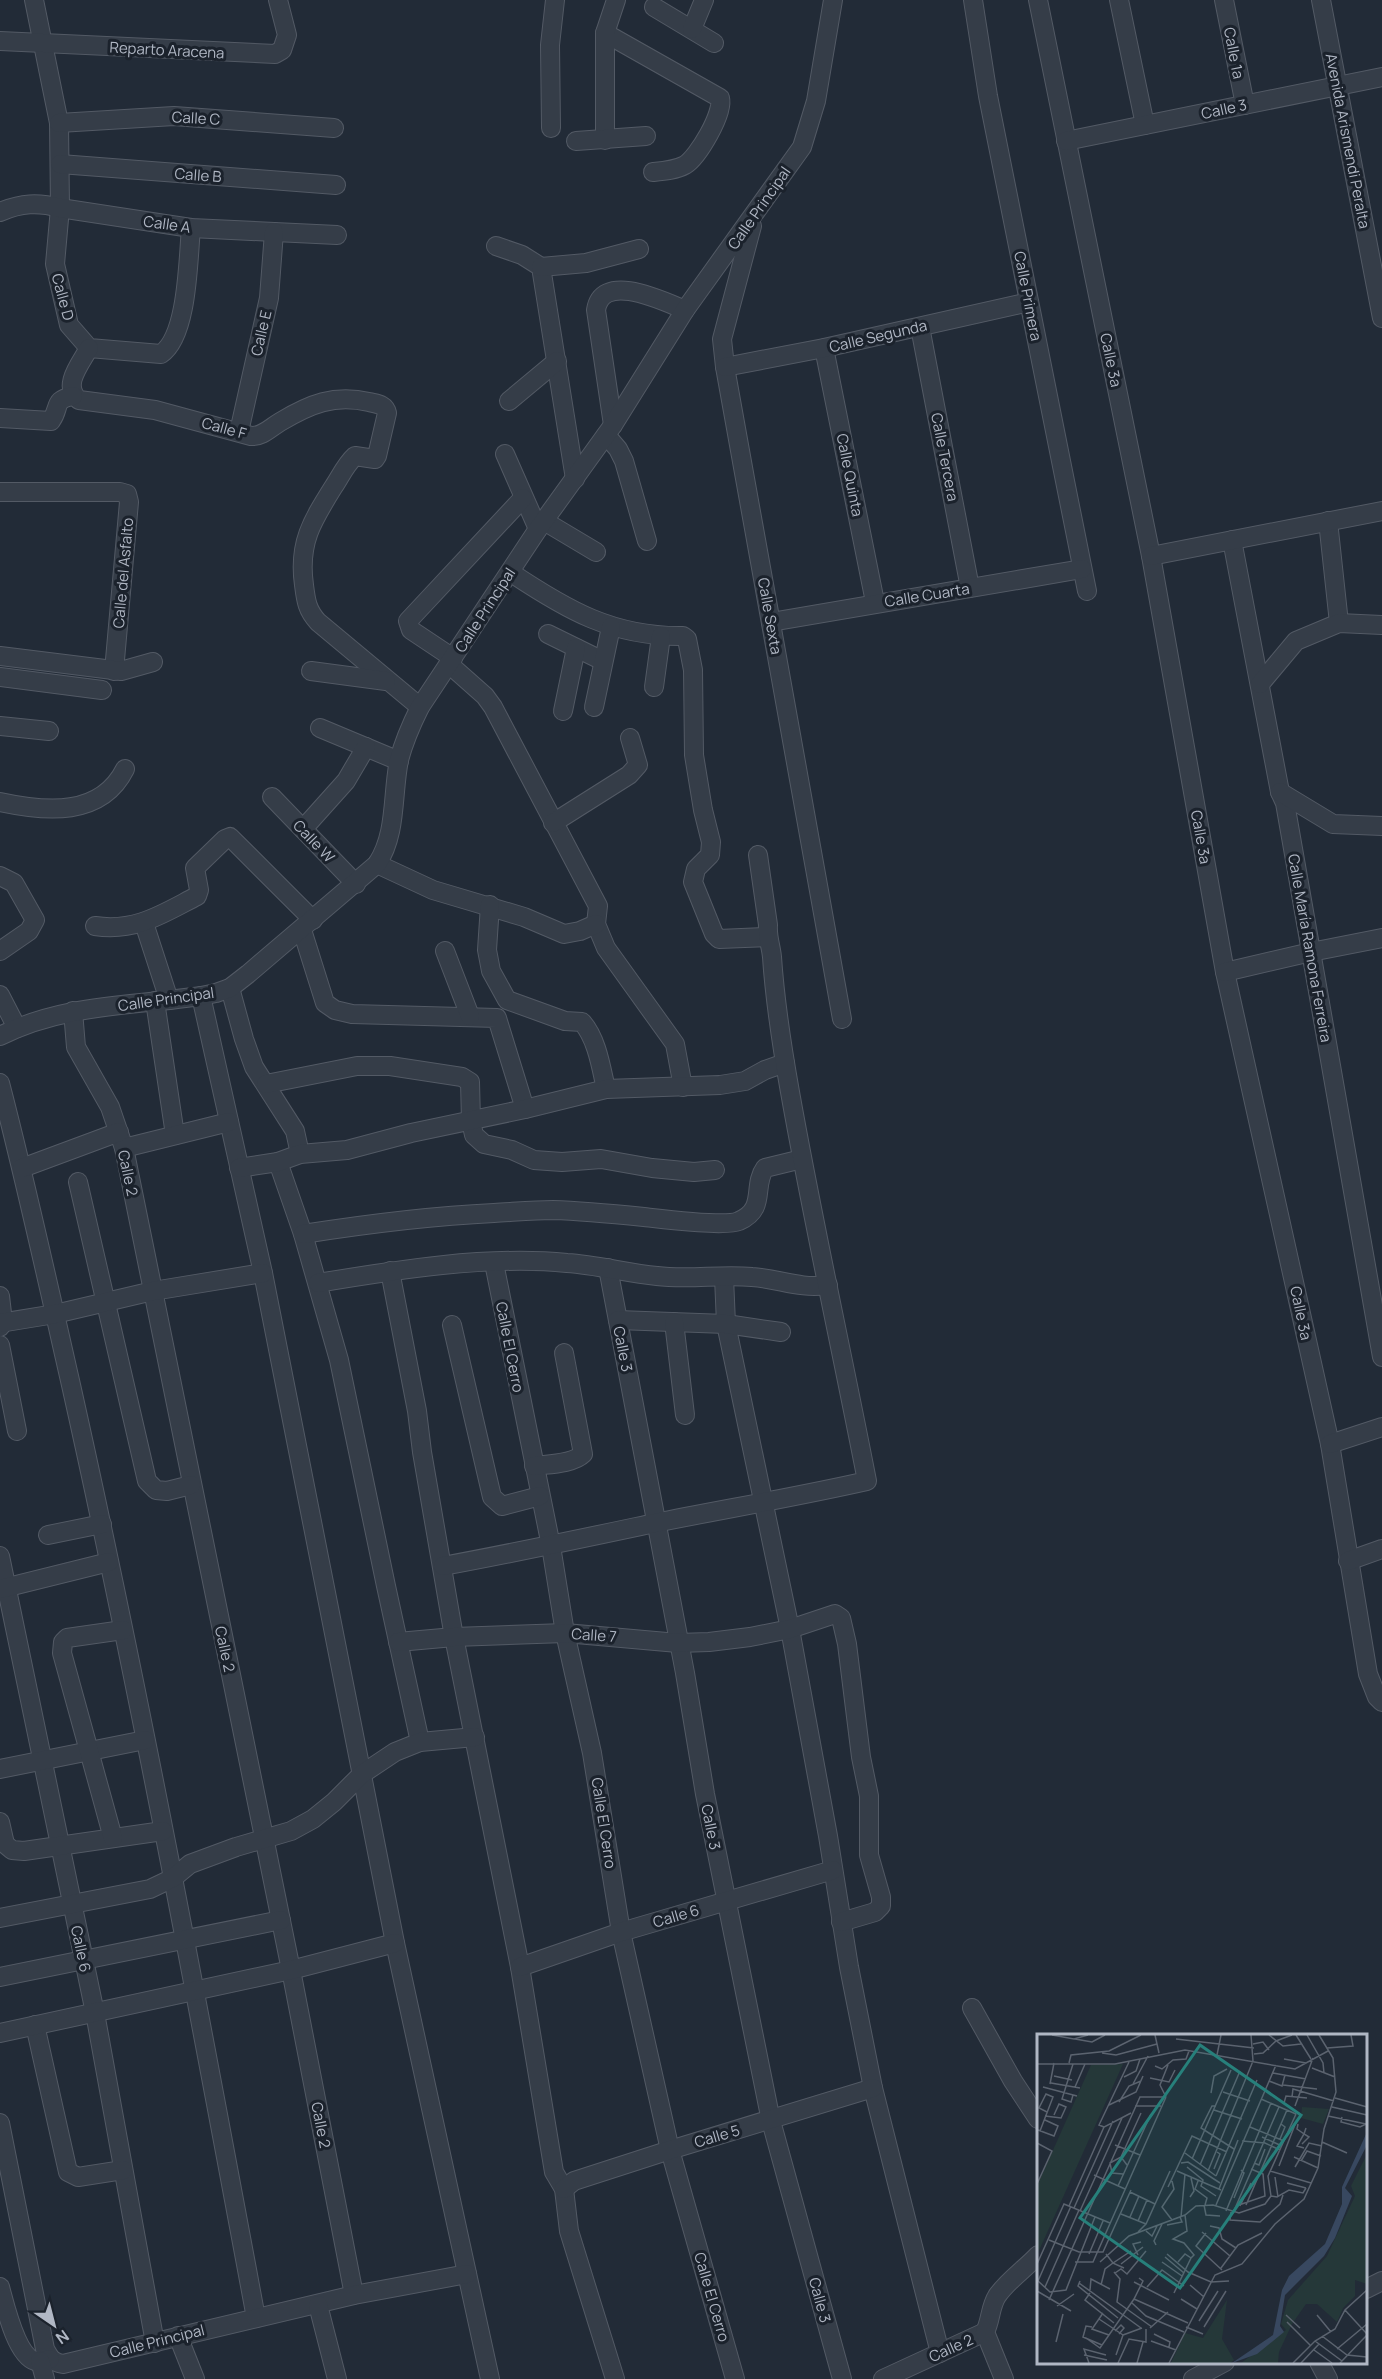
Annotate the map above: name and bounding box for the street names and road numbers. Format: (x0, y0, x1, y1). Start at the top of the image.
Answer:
street label: Calle 1a (1219, 25, 1249, 81)
street label: Reparto Aracena (109, 37, 225, 63)
street label: Avenida Arismendi Peralta (1321, 52, 1375, 230)
street label: Calle 3 (1199, 94, 1249, 124)
street label: Calle C (171, 106, 221, 130)
street label: Calle Principal (723, 162, 795, 254)
street label: Calle B (174, 163, 222, 187)
street label: Calle A (142, 210, 192, 238)
street label: Calle Primera (1009, 249, 1047, 343)
street label: Calle D (47, 271, 79, 323)
street label: Calle E (246, 308, 276, 358)
street label: Calle Segunda (827, 315, 929, 357)
street label: Calle 3a (1095, 331, 1127, 389)
street label: Calle Tercera (926, 411, 964, 503)
street label: Calle F (199, 412, 249, 444)
street label: Calle Quinta (832, 432, 868, 518)
street label: Calle del Asfalto (108, 517, 138, 629)
street label: Calle Principal (450, 564, 520, 656)
street label: Calle Sexta (753, 576, 787, 656)
street label: Calle Cuarta (883, 578, 971, 612)
street label: Calle 3a (1186, 808, 1216, 866)
street label: Calle W (288, 815, 340, 867)
street label: Calle María Ramona Ferreira (1283, 852, 1337, 1044)
street label: Calle Principal (117, 982, 215, 1016)
street label: Calle 2 (113, 1148, 143, 1198)
street label: Calle 3a (1285, 1284, 1317, 1342)
street label: Calle El Cerro (491, 1300, 529, 1394)
street label: Calle 3 (608, 1324, 638, 1374)
street label: Calle 7 (571, 1623, 617, 1647)
street label: Calle 2 (210, 1624, 240, 1674)
street label: Calle El Cerro (586, 1776, 622, 1870)
street label: Calle 3 (696, 1802, 726, 1852)
street label: Calle 6 (650, 1899, 702, 1933)
street label: Calle 6 (66, 1924, 96, 1974)
street label: Calle 2 (306, 2100, 336, 2150)
street label: Calle 5 (692, 2119, 742, 2153)
street label: Calle El Cerro (689, 2250, 735, 2344)
street label: Calle 3 (804, 2275, 836, 2325)
street label: Calle Principal (107, 2319, 207, 2363)
street label: Calle 2 (926, 2329, 976, 2367)

